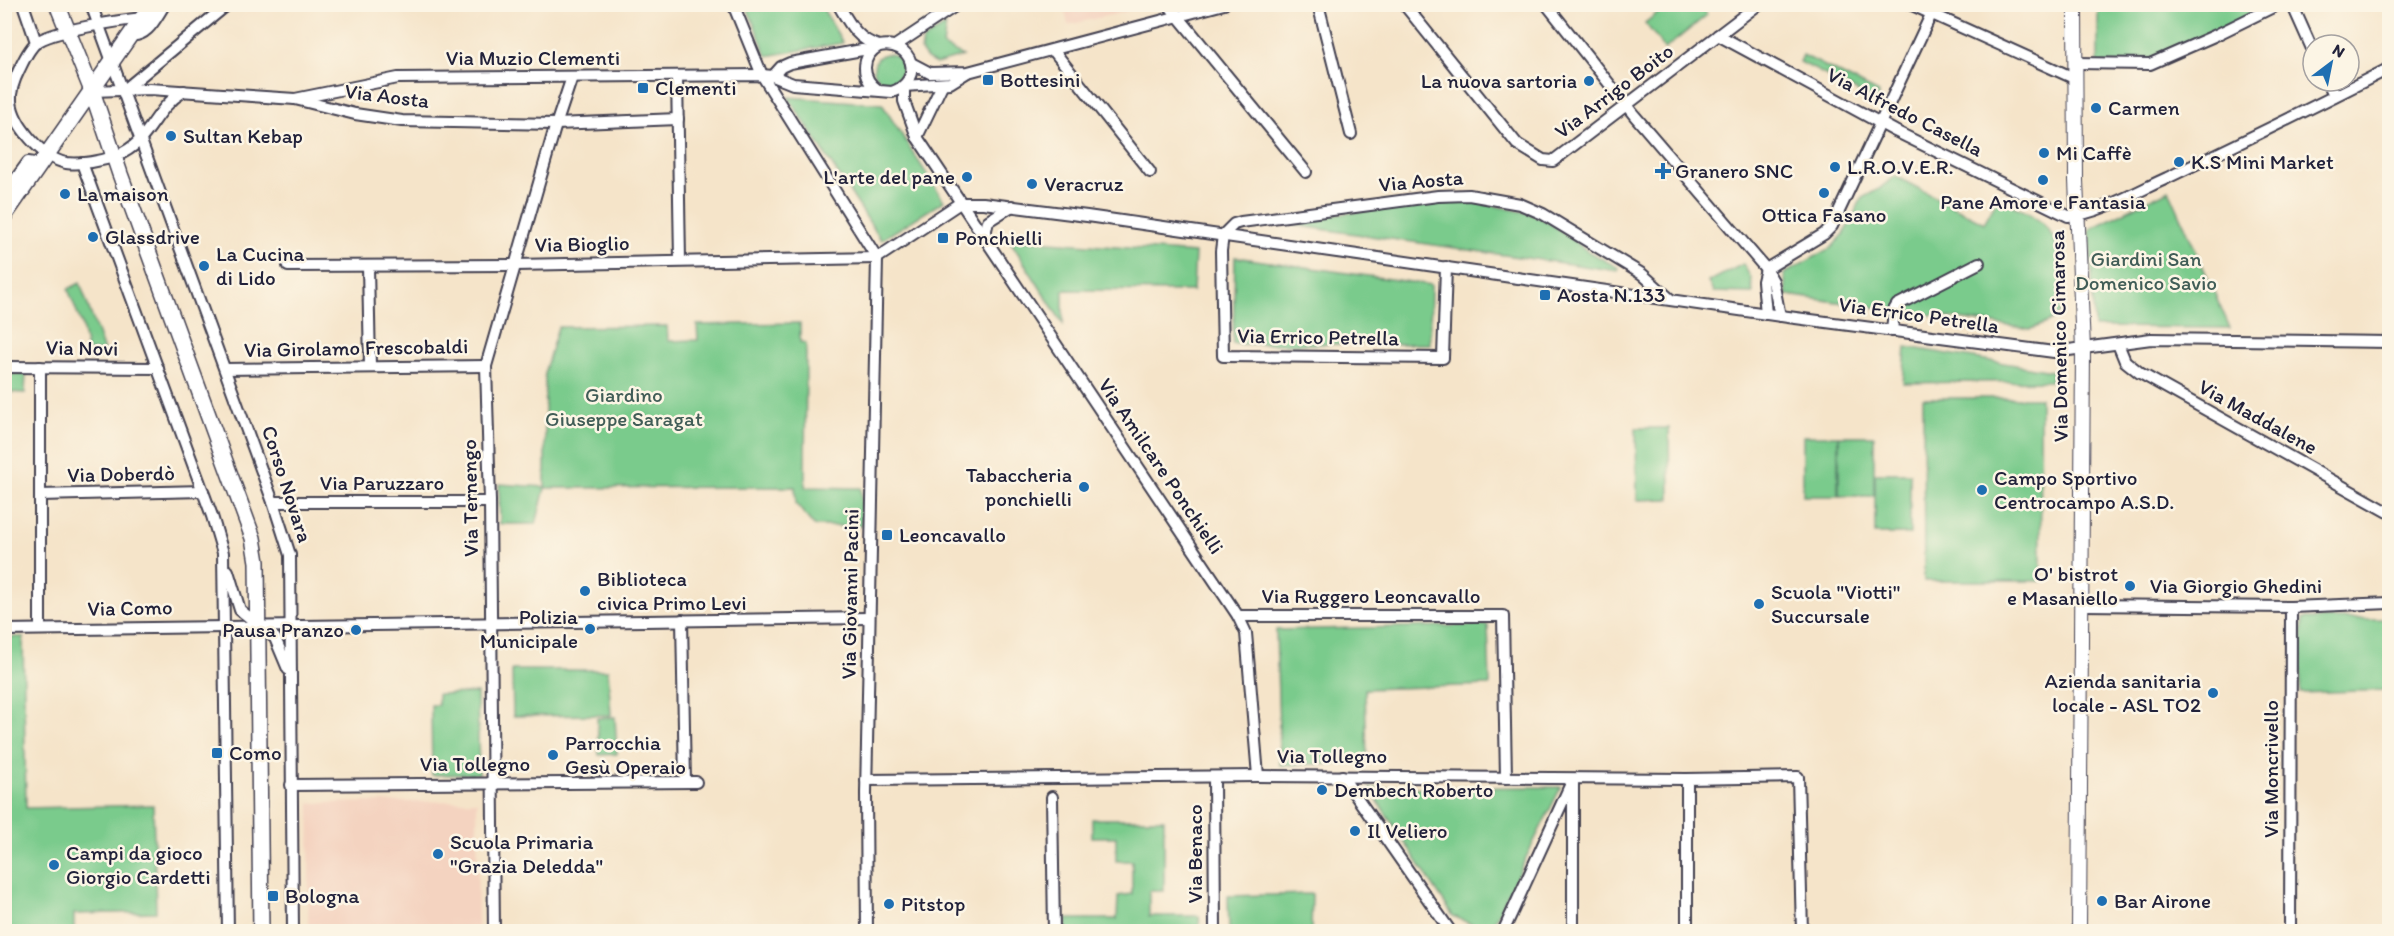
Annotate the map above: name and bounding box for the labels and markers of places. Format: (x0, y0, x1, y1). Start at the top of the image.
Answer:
place label: Bottesini (1000, 67, 1081, 92)
place label: La nuova sartoria (1421, 68, 1577, 93)
marker: Bottesini (981, 73, 995, 87)
marker: La nuova sartoria (1582, 74, 1596, 88)
place label: Clementi (655, 75, 736, 100)
marker: Clementi (636, 81, 650, 95)
place label: Carmen (2108, 95, 2180, 120)
marker: Carmen (2089, 101, 2103, 115)
place label: Sultan Kebap (183, 123, 303, 148)
marker: Sultan Kebap (164, 129, 178, 143)
place label: Mi Caffè (2056, 140, 2132, 165)
marker: Mi Caffè (2037, 146, 2051, 160)
place label: K.S Mini Market (2191, 149, 2334, 174)
place label: L.R.O.V.E.R. (1847, 154, 1954, 179)
marker: K.S Mini Market (2172, 155, 2186, 169)
place label: Granero SNC (1675, 158, 1793, 183)
marker: L.R.O.V.E.R. (1828, 160, 1842, 174)
place label: L'arte del pane (823, 164, 955, 189)
marker: Granero SNC (1656, 164, 1670, 178)
marker: L'arte del pane (960, 170, 974, 184)
place label: Veracruz (1044, 171, 1124, 196)
marker: Pane Amore e Fantasia (2036, 173, 2050, 187)
marker: Veracruz (1025, 177, 1039, 191)
place label: La maison (77, 181, 169, 206)
marker: Ottica Fasano (1817, 186, 1831, 200)
marker: La maison (58, 187, 72, 201)
place label: Pane Amore e Fantasia (1940, 189, 2146, 214)
place label: Ottica Fasano (1762, 202, 1887, 227)
place label: Glassdrive (105, 224, 200, 249)
place label: Ponchielli (955, 225, 1042, 250)
marker: Glassdrive (86, 230, 100, 244)
marker: Ponchielli (936, 231, 950, 245)
place label: La Cucina di Lido (216, 241, 305, 290)
marker: La Cucina di Lido (197, 259, 211, 273)
place label: Aosta N.133 (1557, 282, 1665, 307)
marker: Aosta N.133 (1538, 288, 1552, 302)
place label: Tabaccheria ponchielli (966, 462, 1072, 511)
place label: Campo Sportivo Centrocampo A.S.D. (1994, 465, 2175, 514)
marker: Tabaccheria ponchielli (1077, 480, 1091, 494)
marker: Campo Sportivo Centrocampo A.S.D. (1975, 483, 1989, 497)
place label: Leoncavallo (899, 522, 1006, 547)
marker: Leoncavallo (880, 528, 894, 542)
place label: O' bistrot e Masaniello (2007, 561, 2118, 610)
place label: Biblioteca civica Primo Levi (597, 566, 747, 615)
place label: Scuola "Viotti" Succursale (1771, 579, 1901, 628)
marker: O' bistrot e Masaniello (2123, 579, 2137, 593)
marker: Biblioteca civica Primo Levi (578, 584, 592, 598)
marker: Scuola "Viotti" Succursale (1752, 597, 1766, 611)
place label: Polizia Municipale (480, 604, 578, 653)
place label: Pausa Pranzo (222, 617, 344, 642)
marker: Polizia Municipale (583, 622, 597, 636)
marker: Pausa Pranzo (349, 623, 363, 637)
place label: Azienda sanitaria locale - ASL TO2 (2045, 668, 2201, 717)
marker: Azienda sanitaria locale - ASL TO2 (2206, 686, 2220, 700)
place label: Parrocchia Gesù Operaio (565, 730, 686, 779)
place label: Como (229, 740, 282, 765)
marker: Como (210, 746, 224, 760)
marker: Parrocchia Gesù Operaio (546, 748, 560, 762)
place label: Dembech Roberto (1334, 777, 1494, 802)
marker: Dembech Roberto (1315, 783, 1329, 797)
place label: Il Veliero (1367, 818, 1448, 843)
marker: Il Veliero (1348, 824, 1362, 838)
place label: Scuola Primaria "Grazia Deledda" (450, 829, 603, 878)
place label: Campi da gioco Giorgio Cardetti (66, 840, 211, 889)
marker: Scuola Primaria "Grazia Deledda" (431, 847, 445, 861)
marker: Campi da gioco Giorgio Cardetti (47, 858, 61, 872)
place label: Bologna (285, 883, 360, 908)
place label: Bar Airone (2114, 888, 2211, 913)
marker: Bologna (266, 889, 280, 903)
place label: Pitstop (901, 891, 965, 916)
marker: Bar Airone (2095, 894, 2109, 908)
marker: Pitstop (882, 897, 896, 911)

